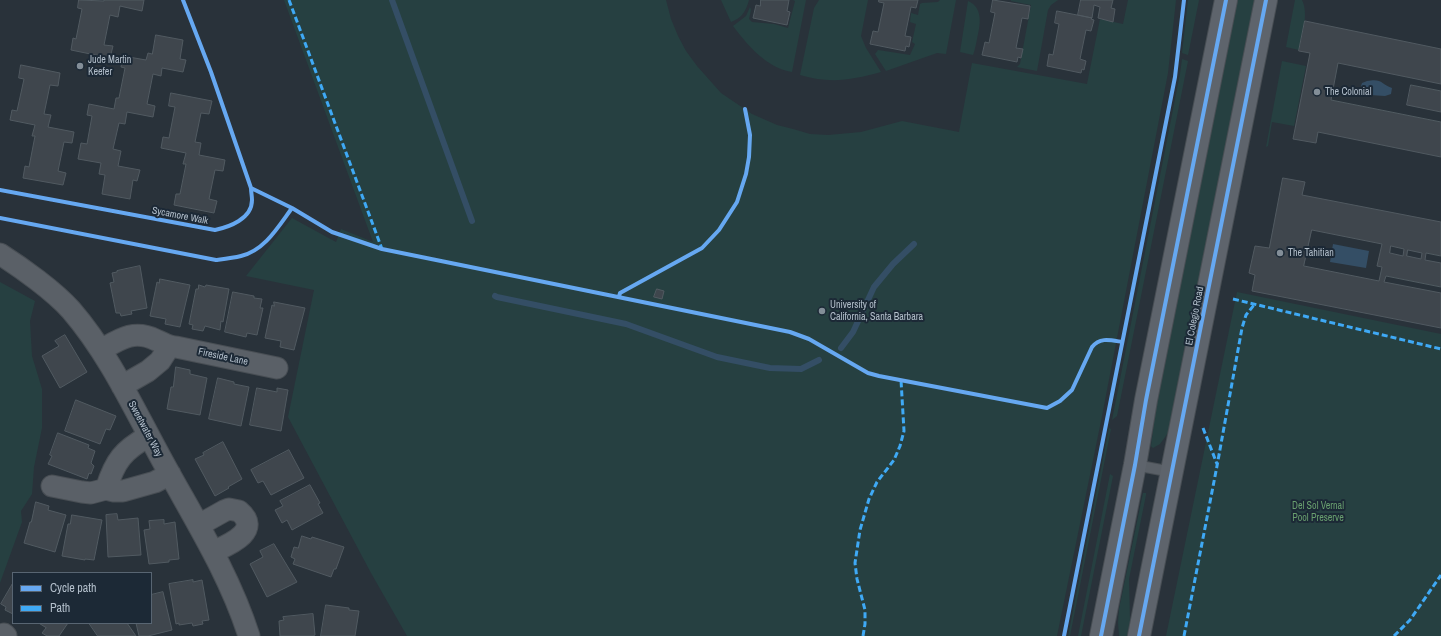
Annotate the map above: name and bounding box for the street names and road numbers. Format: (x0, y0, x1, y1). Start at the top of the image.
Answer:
street label: Sycamore Walk (151, 205, 209, 227)
street label: El Colegio Road (1183, 286, 1207, 346)
street label: Fireside Lane (197, 346, 249, 368)
street label: Sweetwater Way (125, 399, 165, 459)

